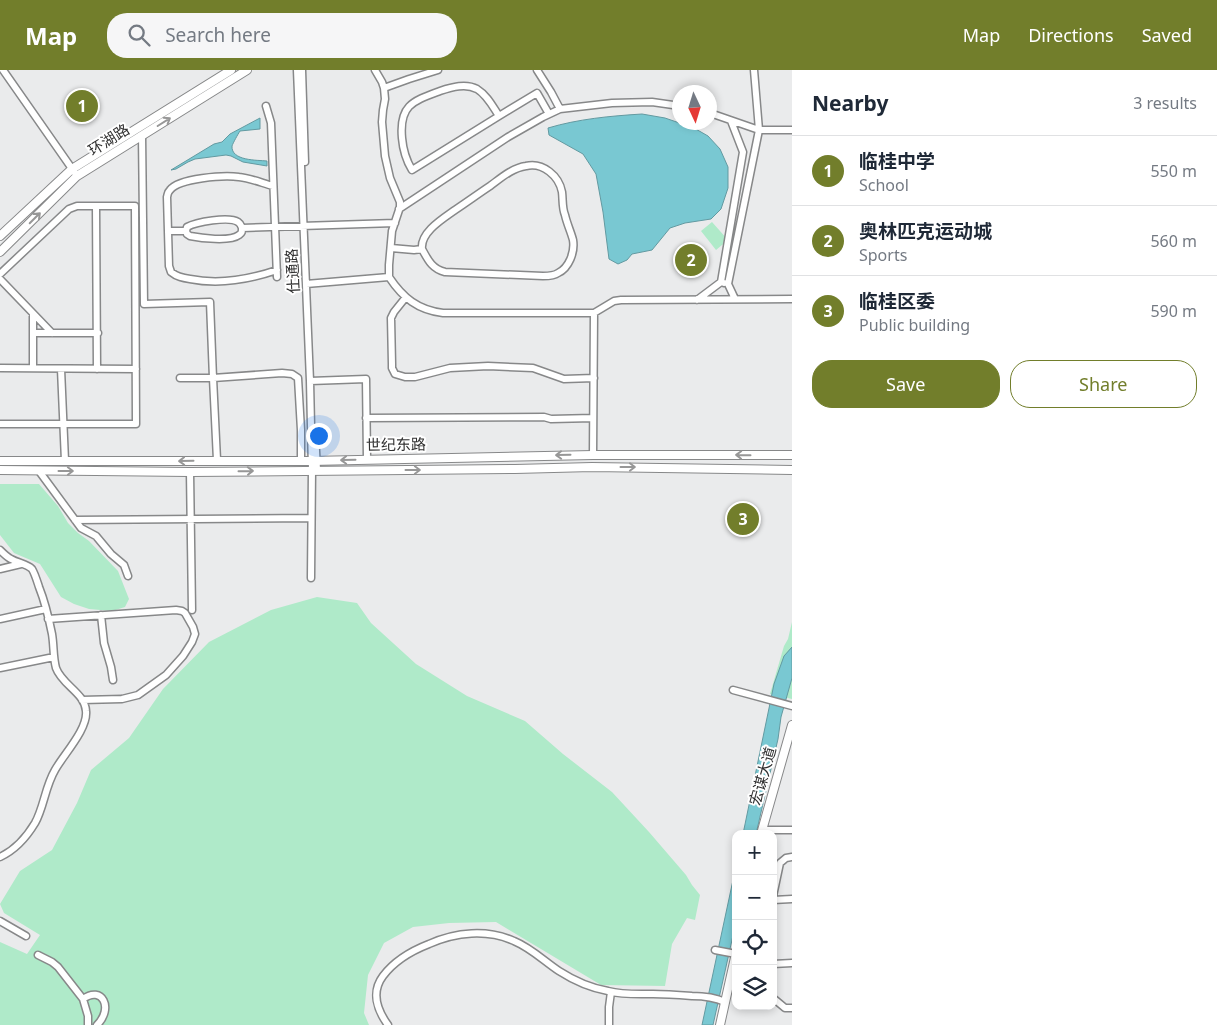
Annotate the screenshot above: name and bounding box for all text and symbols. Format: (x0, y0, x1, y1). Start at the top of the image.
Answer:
search box (107, 13, 457, 58)
text: Map (25, 19, 77, 52)
icon: search (125, 21, 153, 49)
text: Search here (165, 22, 271, 48)
text: Map (963, 23, 1000, 47)
text: Directions (1028, 23, 1114, 47)
text: Saved (1142, 23, 1192, 47)
north arrow (672, 85, 717, 130)
pin: 1 (66, 87, 98, 125)
text: Nearby (812, 89, 888, 117)
text: 3 results (1133, 92, 1197, 114)
one-way arrow (157, 116, 171, 126)
street label: 环湖路 (84, 119, 133, 160)
text: 临桂中学 (859, 148, 935, 174)
text: 1 (823, 160, 833, 182)
text: 550 m (1150, 160, 1197, 182)
text: School (859, 174, 909, 196)
one-way arrow (28, 212, 41, 224)
text: 奥林匹克运动城 (859, 218, 992, 244)
text: 2 (823, 230, 833, 252)
text: 560 m (1150, 230, 1197, 252)
pin: 2 (675, 241, 707, 279)
text: Sports (859, 244, 907, 266)
street label: 仕通路 (281, 248, 303, 294)
text: 临桂区委 (859, 288, 935, 314)
text: 3 (823, 300, 833, 322)
text: 590 m (1150, 300, 1197, 322)
text: Public building (859, 314, 970, 336)
button: Save (812, 360, 1000, 408)
button: Share (1010, 360, 1197, 408)
your location (306, 423, 332, 449)
street label: 世纪东路 (366, 433, 426, 455)
one-way arrow (556, 450, 572, 460)
one-way arrow (736, 450, 752, 460)
one-way arrow (341, 455, 357, 464)
one-way arrow (178, 456, 194, 466)
one-way arrow (620, 462, 636, 472)
one-way arrow (404, 465, 421, 475)
one-way arrow (58, 466, 74, 476)
one-way arrow (238, 466, 254, 476)
pin: 3 (727, 500, 759, 538)
street label: 宏谋大道 (744, 744, 780, 807)
map controls (732, 830, 777, 1010)
button: + (732, 830, 777, 875)
button: − (732, 875, 777, 920)
button: locate (732, 920, 777, 965)
button: layers (732, 965, 777, 1010)

